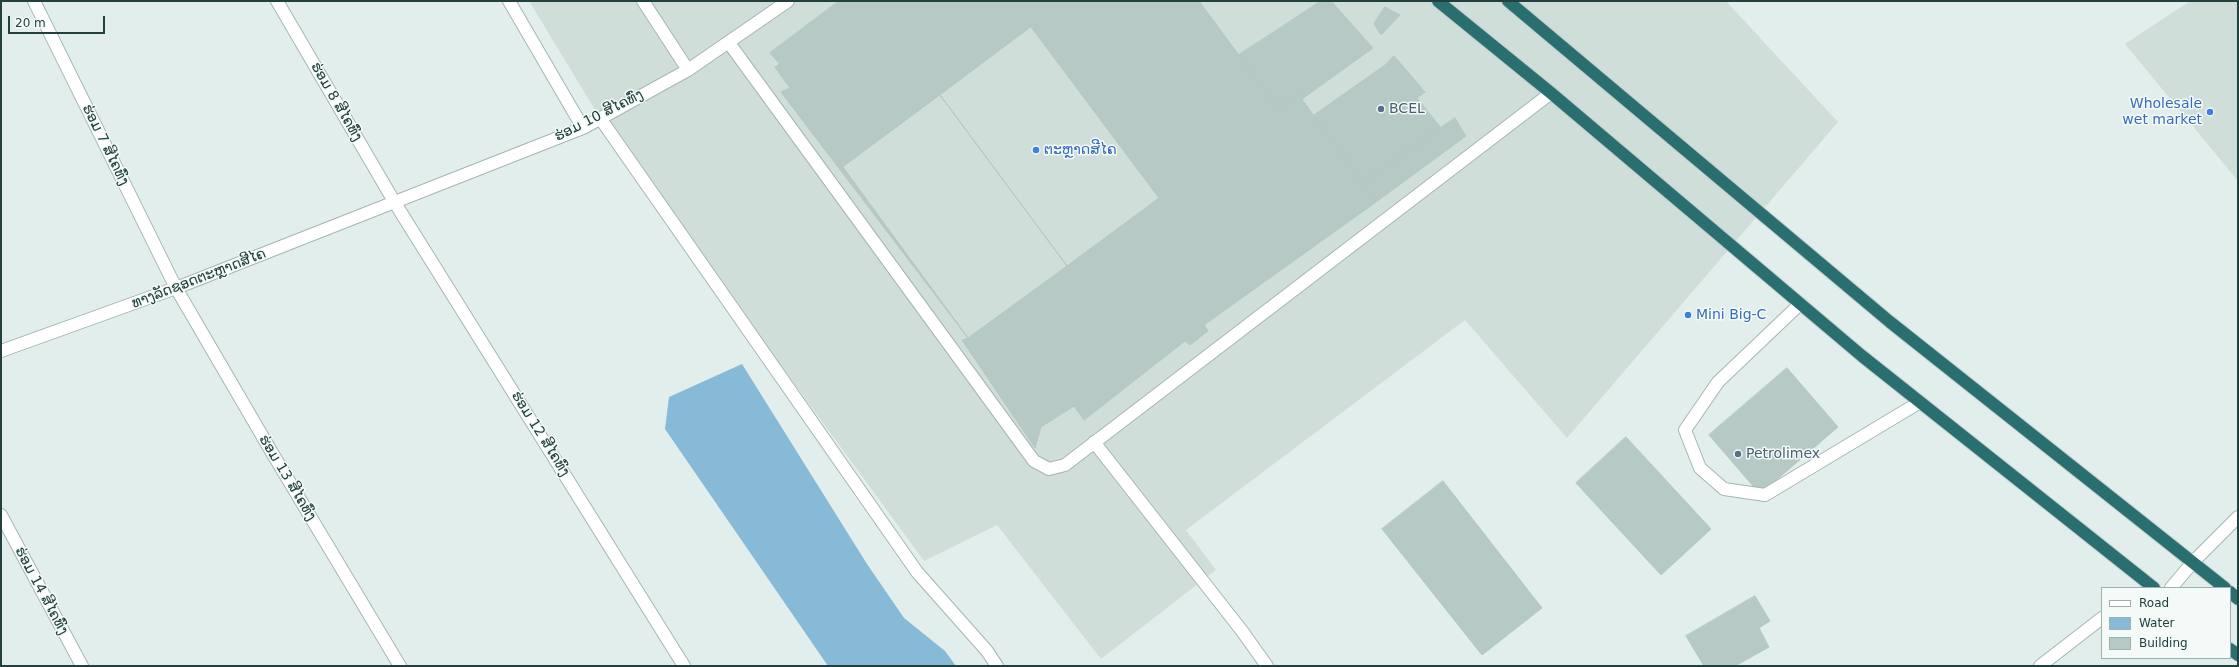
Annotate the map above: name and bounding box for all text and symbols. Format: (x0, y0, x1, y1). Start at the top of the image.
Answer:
scale bar (10, 8, 107, 34)
text: 20 m (15, 16, 46, 30)
street label: ຮ່ອມ 8 ສີໄຄທົ່ງ (307, 60, 365, 144)
street label: ຮ່ອມ 10 ສີໄຄທົ່ງ (552, 86, 646, 146)
place label: Wholesale wet market (2122, 96, 2202, 128)
place label: BCEL (1389, 101, 1425, 117)
street label: ຮ່ອມ 7 ສີໄຄທົ່ງ (78, 102, 132, 188)
marker: BCEL (1376, 104, 1386, 114)
marker: Wholesale wet market (2205, 107, 2215, 117)
place label: ຕະຫຼາດສີໄຄ (1044, 142, 1117, 158)
marker: ຕະຫຼາດສີໄຄ (1031, 145, 1041, 155)
street label: ທາງລັດຊອດຕະຫຼາດສີໄຄ (130, 246, 268, 312)
place label: Mini Big-C (1696, 307, 1766, 323)
marker: Mini Big-C (1683, 310, 1693, 320)
street label: ຮ່ອມ 12 ສີໄຄທົ່ງ (507, 388, 573, 480)
street label: ຮ່ອມ 13 ສີໄຄທົ່ງ (255, 432, 319, 524)
place label: Petrolimex (1746, 446, 1820, 462)
marker: Petrolimex (1733, 449, 1743, 459)
street label: ຮ່ອມ 14 ສີໄຄທົ່ງ (11, 544, 71, 638)
legend (2101, 587, 2231, 659)
text: Road (2139, 596, 2169, 610)
text: Water (2139, 616, 2174, 630)
text: Building (2139, 636, 2188, 650)

